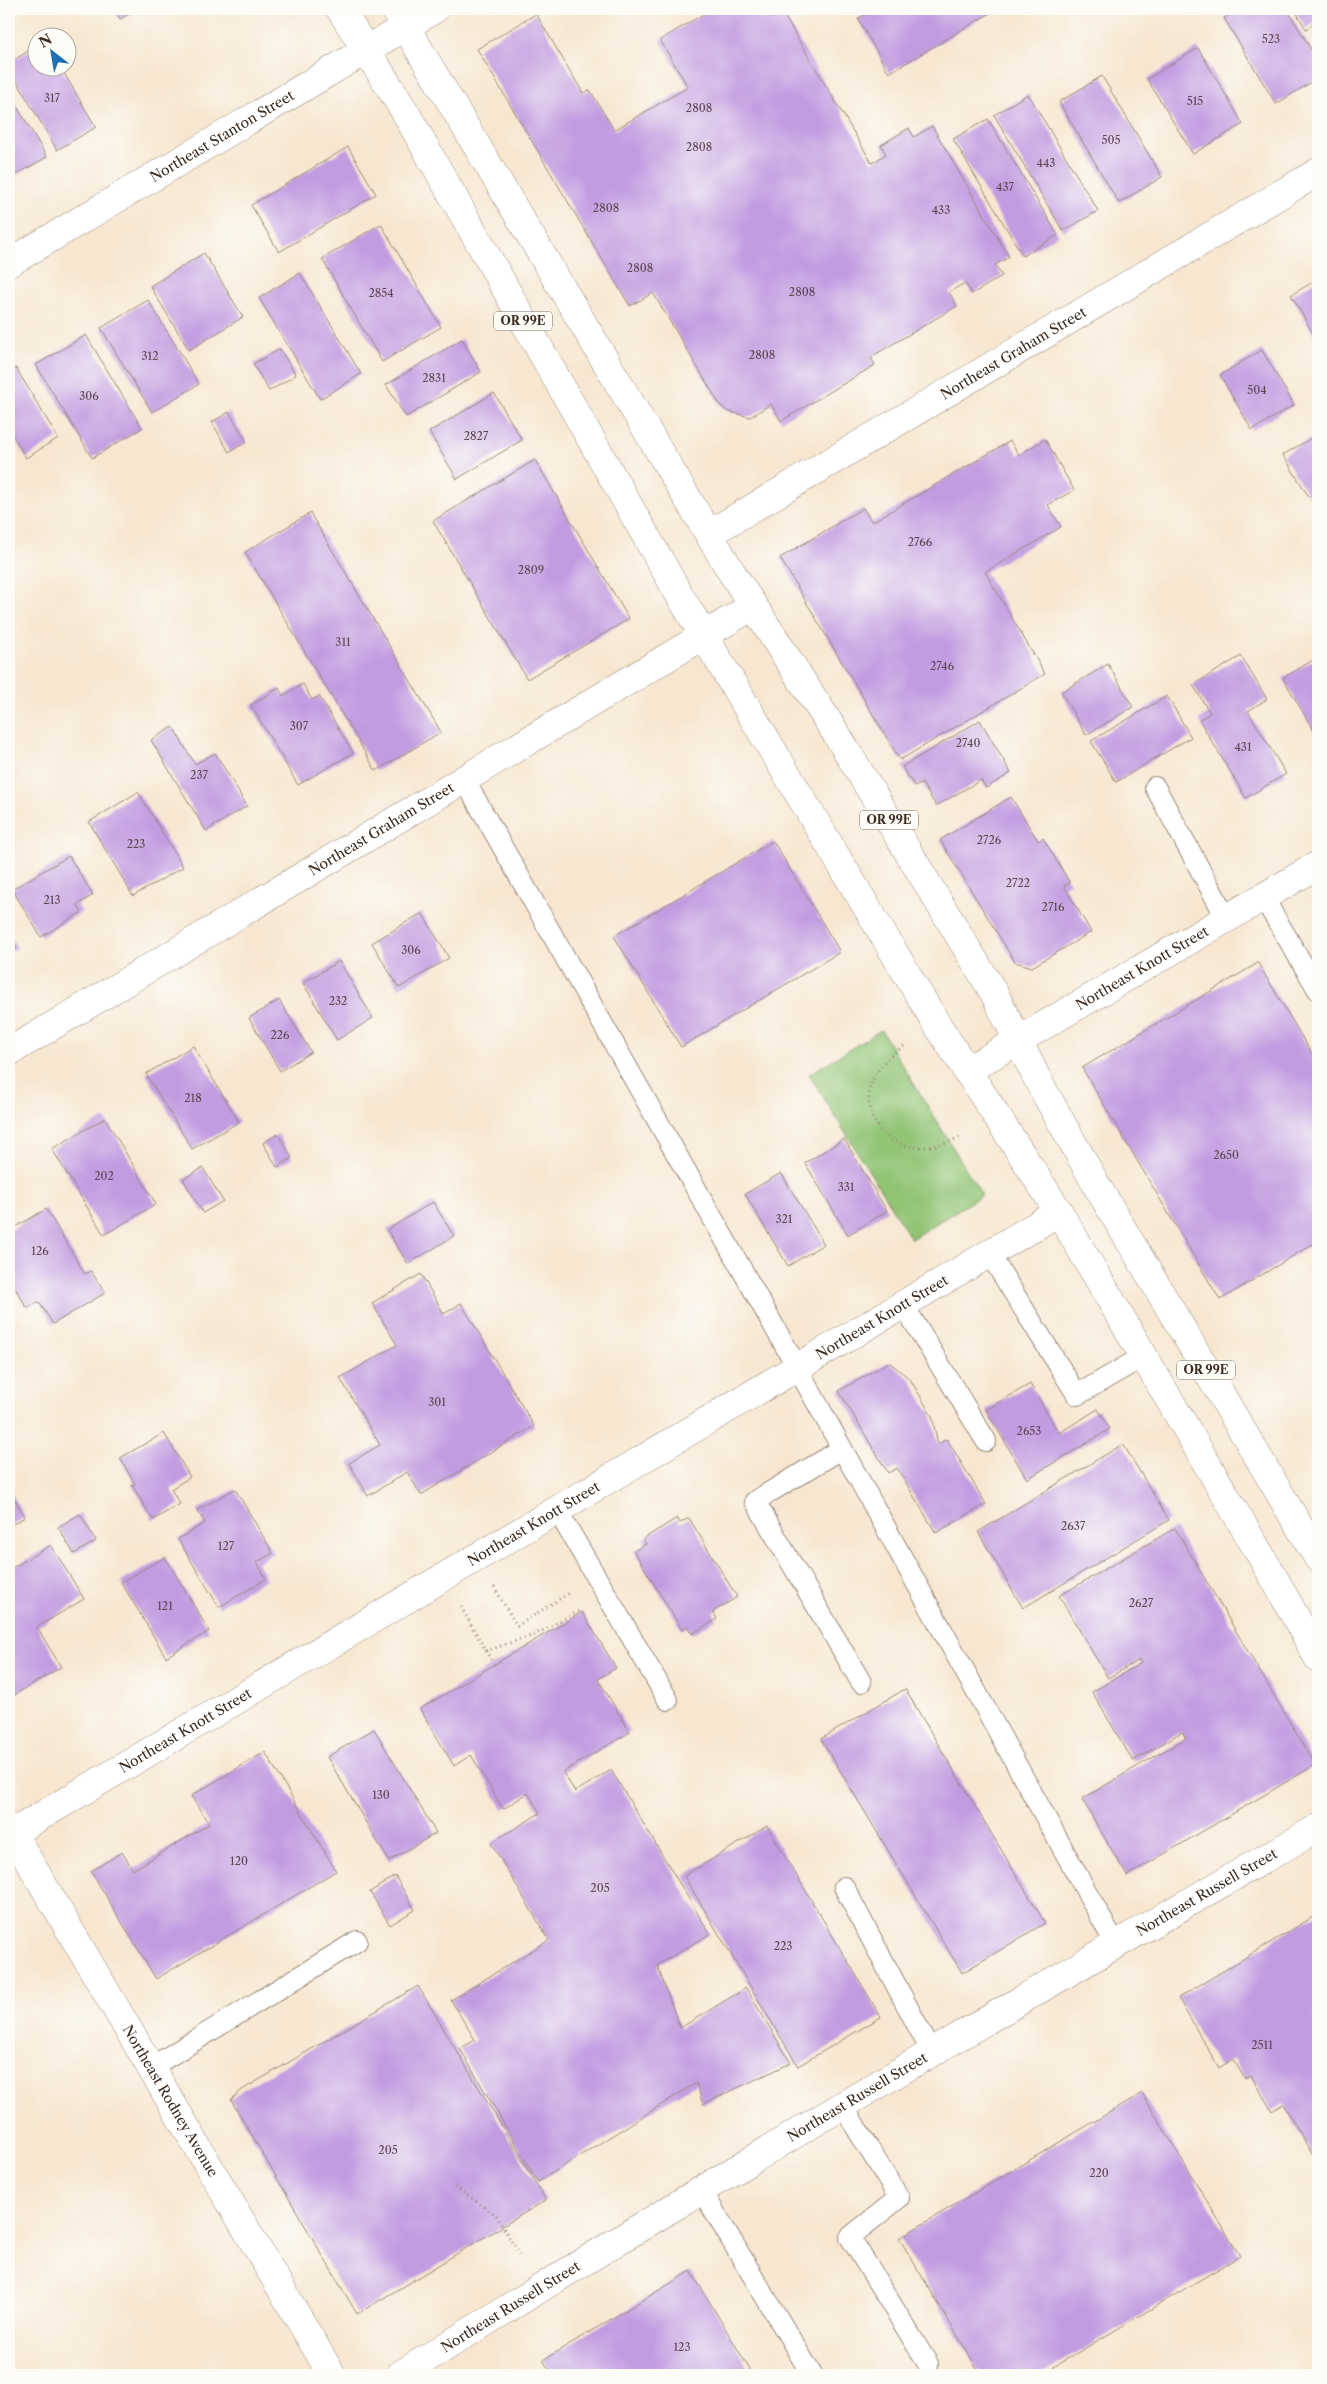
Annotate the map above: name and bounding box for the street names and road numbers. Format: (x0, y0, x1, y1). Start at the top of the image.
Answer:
street label: Northeast Stanton Street (147, 86, 297, 186)
street label: Northeast Graham Street (937, 303, 1090, 403)
road number: OR 99E (494, 312, 552, 331)
street label: Northeast Graham Street (305, 778, 457, 879)
road number: OR 99E (860, 810, 918, 830)
street label: Northeast Knott Street (1072, 922, 1212, 1014)
street label: Northeast Knott Street (812, 1271, 951, 1363)
road number: OR 99E (1177, 1360, 1235, 1380)
street label: Northeast Knott Street (464, 1477, 603, 1570)
street label: Northeast Knott Street (116, 1684, 255, 1777)
street label: Northeast Russell Street (1133, 1844, 1280, 1940)
street label: Northeast Rodney Avenue (119, 2022, 222, 2180)
street label: Northeast Russell Street (784, 2048, 931, 2146)
street label: Northeast Russell Street (438, 2257, 583, 2356)

